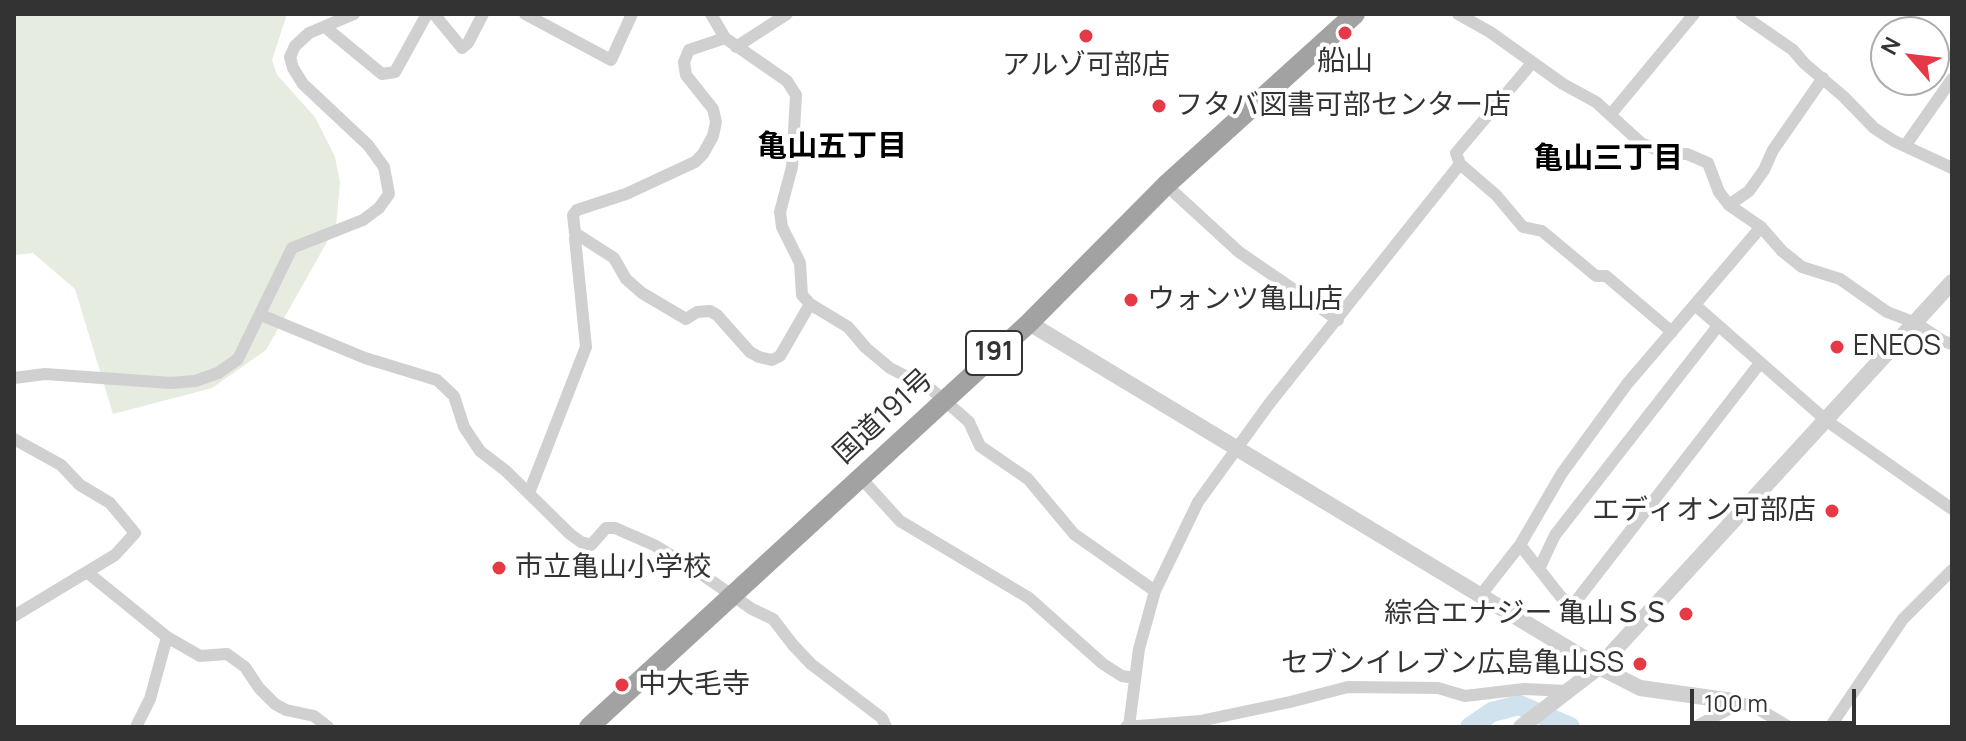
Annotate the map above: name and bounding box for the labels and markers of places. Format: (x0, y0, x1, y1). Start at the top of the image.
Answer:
marker: 船山 (1336, 24, 1354, 42)
marker: アルゾ可部店 (1077, 27, 1095, 45)
place label: 船山 (1317, 45, 1373, 79)
place label: アルゾ可部店 (1002, 49, 1170, 83)
place label: フタバ図書可部センター店 (1175, 89, 1511, 123)
marker: フタバ図書可部センター店 (1150, 97, 1168, 115)
place label: ウォンツ亀山店 (1147, 283, 1343, 317)
marker: ウォンツ亀山店 (1122, 291, 1140, 309)
place label: ENEOS (1853, 330, 1941, 364)
marker: ENEOS (1828, 338, 1846, 356)
place label: エディオン可部店 (1592, 494, 1816, 528)
marker: エディオン可部店 (1823, 502, 1841, 520)
place label: 市立亀山小学校 (515, 551, 711, 585)
marker: 市立亀山小学校 (490, 559, 508, 577)
place label: 綜合エナジー 亀山ＳＳ (1384, 597, 1670, 631)
marker: 綜合エナジー 亀山ＳＳ (1677, 605, 1695, 623)
place label: セブンイレブン広島亀山SS (1281, 647, 1624, 681)
marker: セブンイレブン広島亀山SS (1631, 655, 1649, 673)
place label: 中大毛寺 (638, 668, 750, 702)
marker: 中大毛寺 (613, 676, 631, 694)

